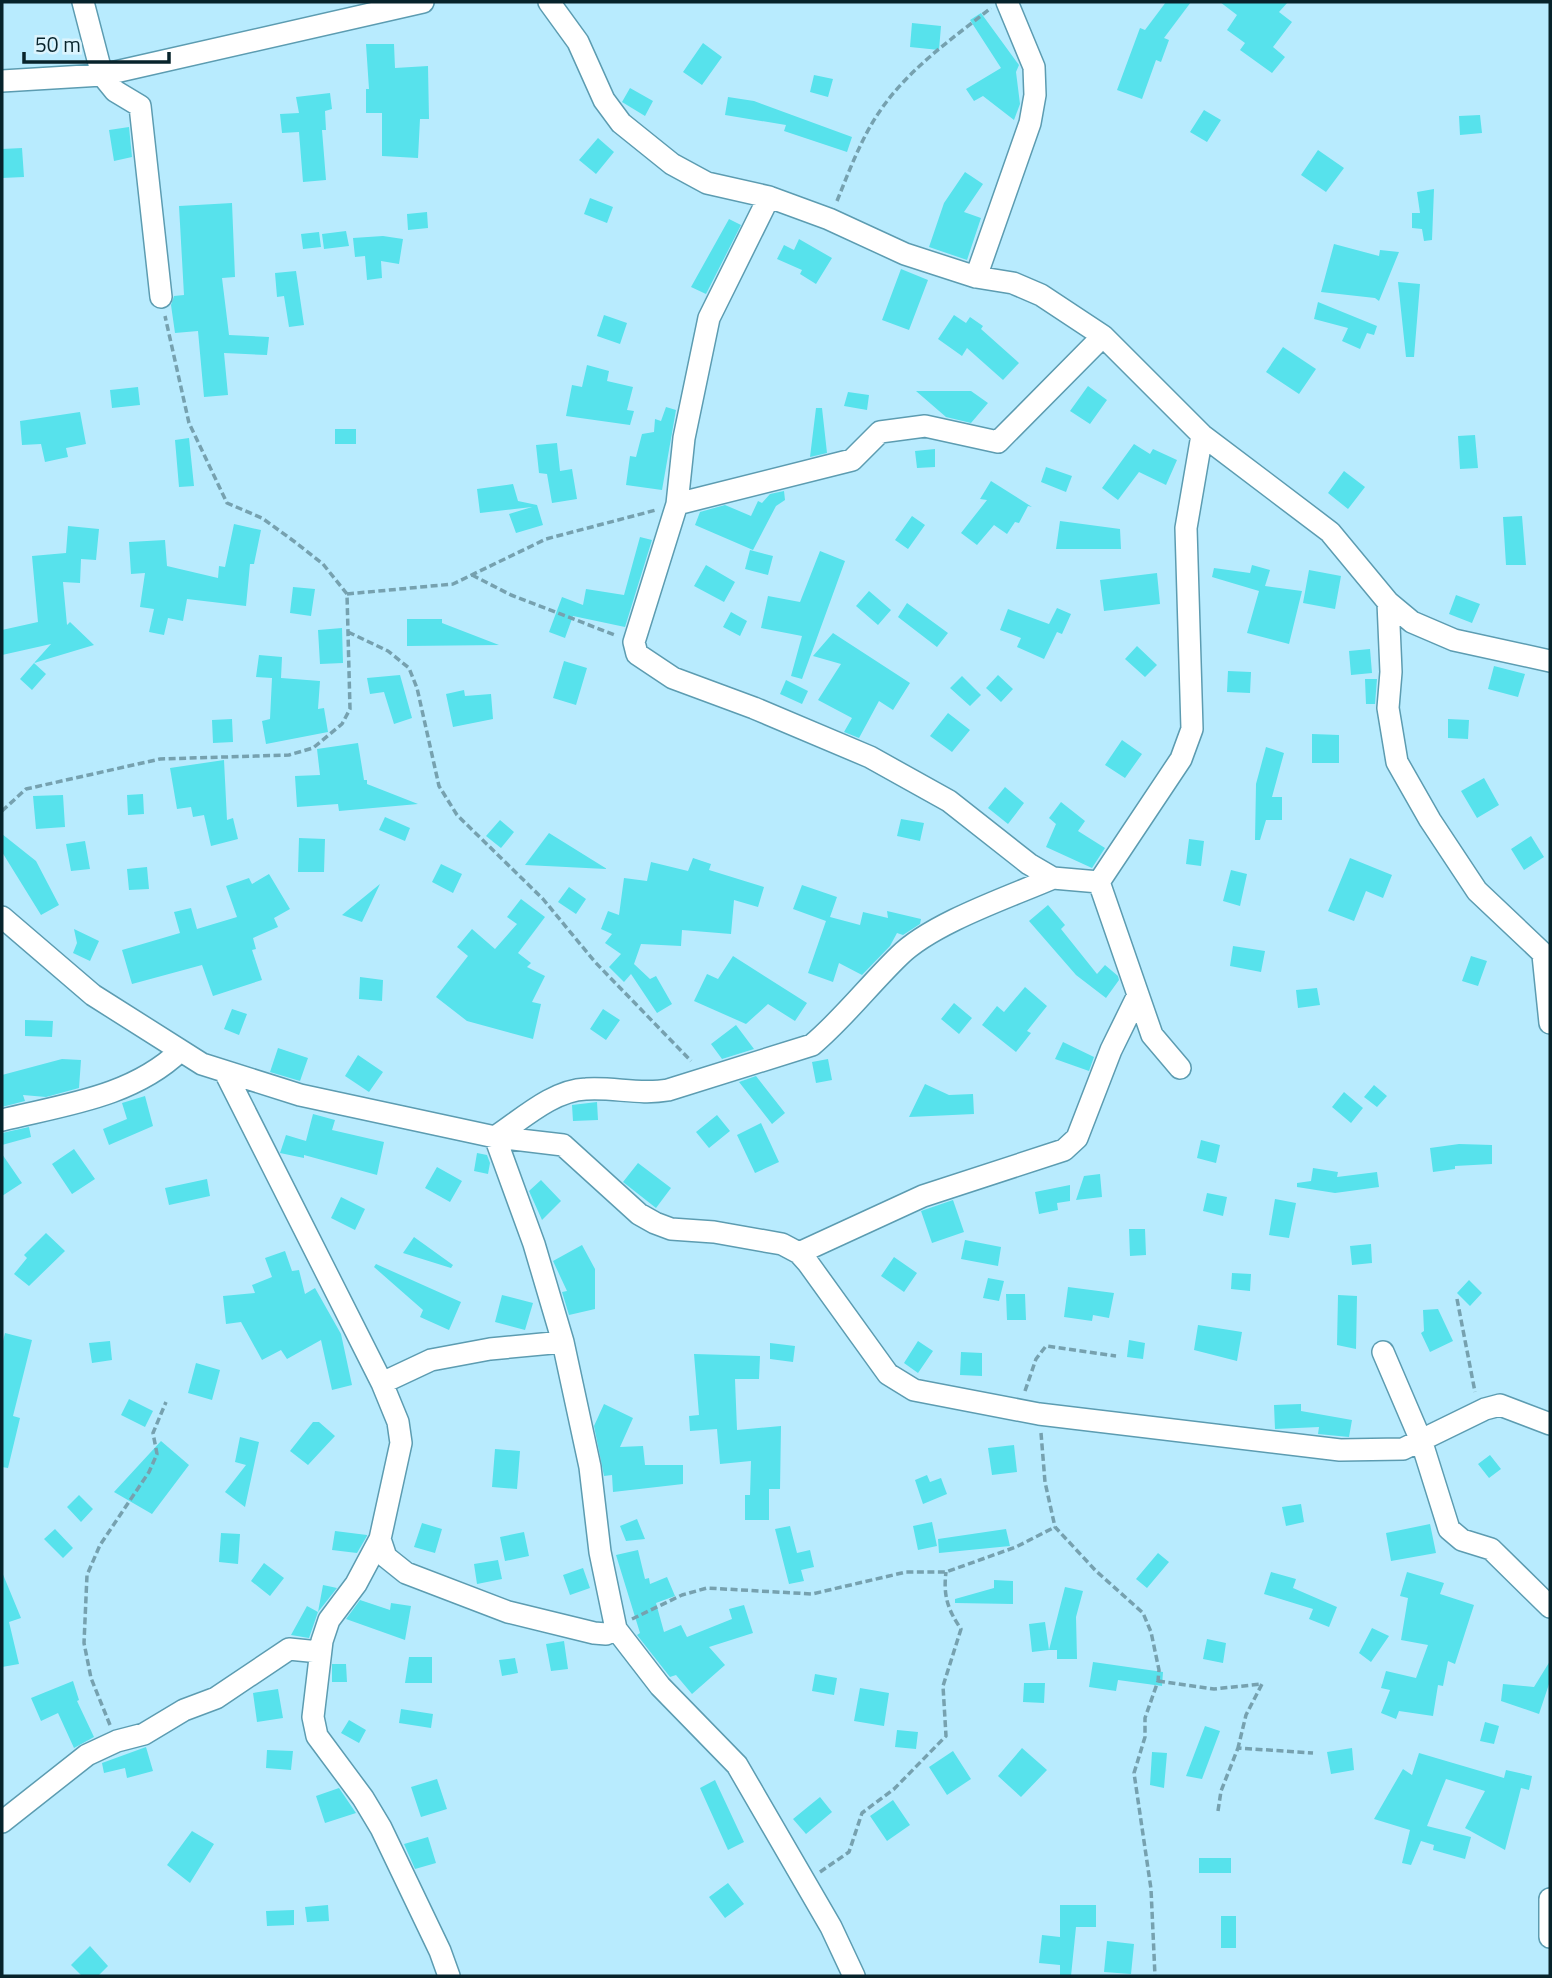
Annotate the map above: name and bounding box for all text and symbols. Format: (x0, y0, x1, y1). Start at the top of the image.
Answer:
scale bar (24, 21, 170, 65)
text: 50 m (35, 28, 81, 60)

